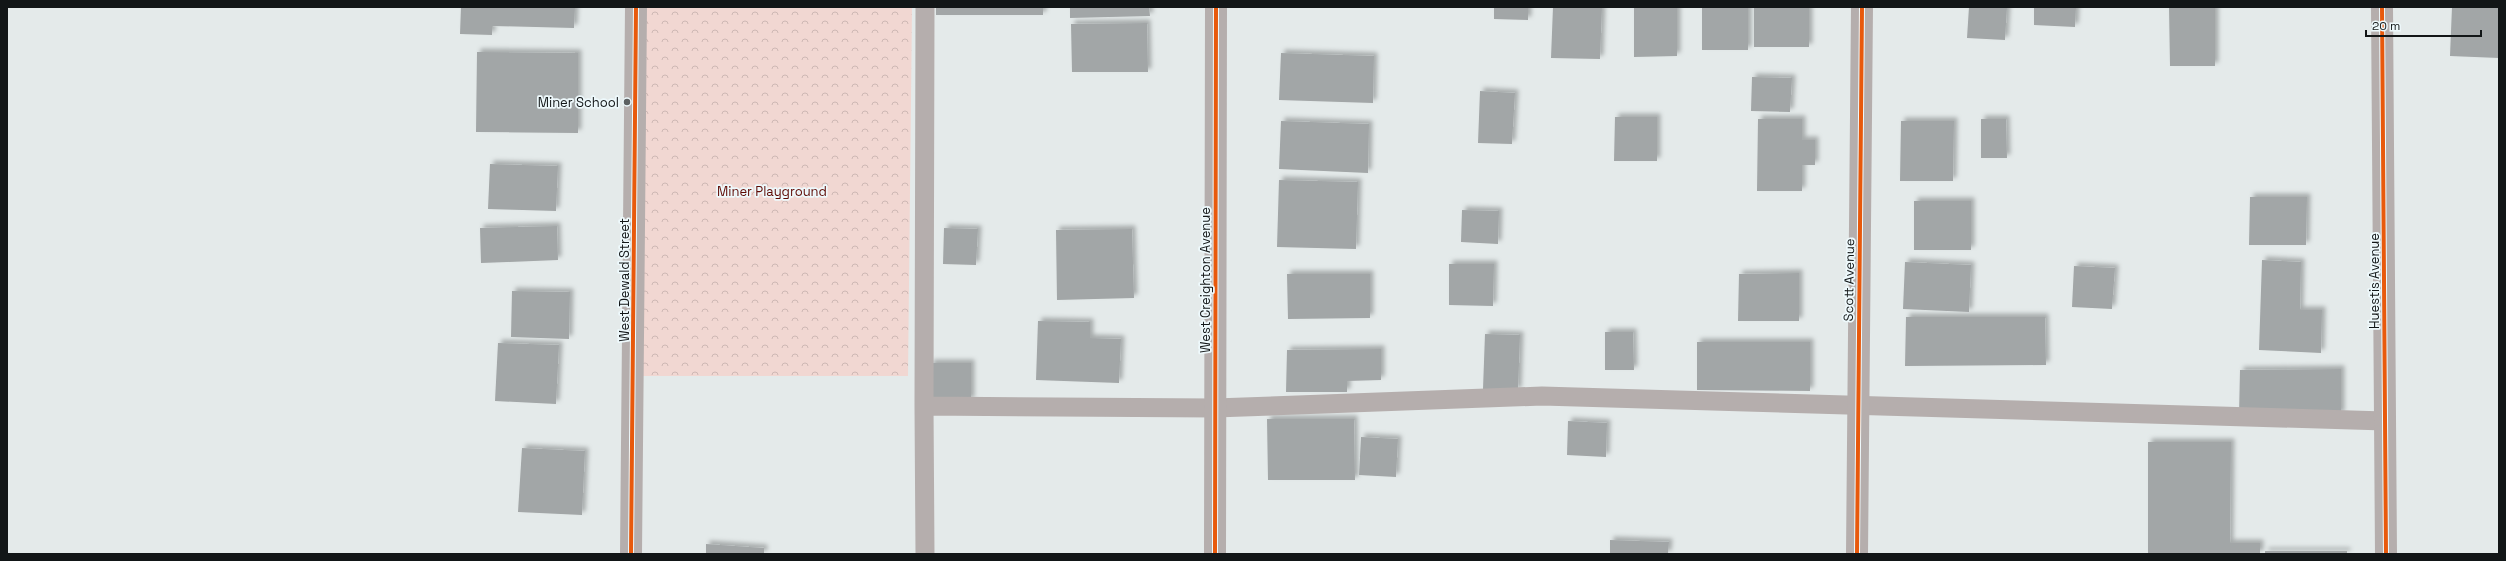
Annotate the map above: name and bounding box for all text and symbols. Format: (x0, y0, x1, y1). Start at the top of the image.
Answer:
scale bar (2366, 12, 2481, 38)
text: 20 m (2372, 18, 2400, 34)
place label: Miner School (538, 94, 619, 111)
marker: Miner School (622, 97, 632, 107)
park label: Miner Playground (717, 183, 827, 200)
street label: West Creighton Avenue (1197, 207, 1214, 353)
street label: West Dewald Street (616, 218, 633, 342)
street label: Huestis Avenue (2366, 233, 2383, 329)
street label: Scott Avenue (1840, 238, 1858, 322)

